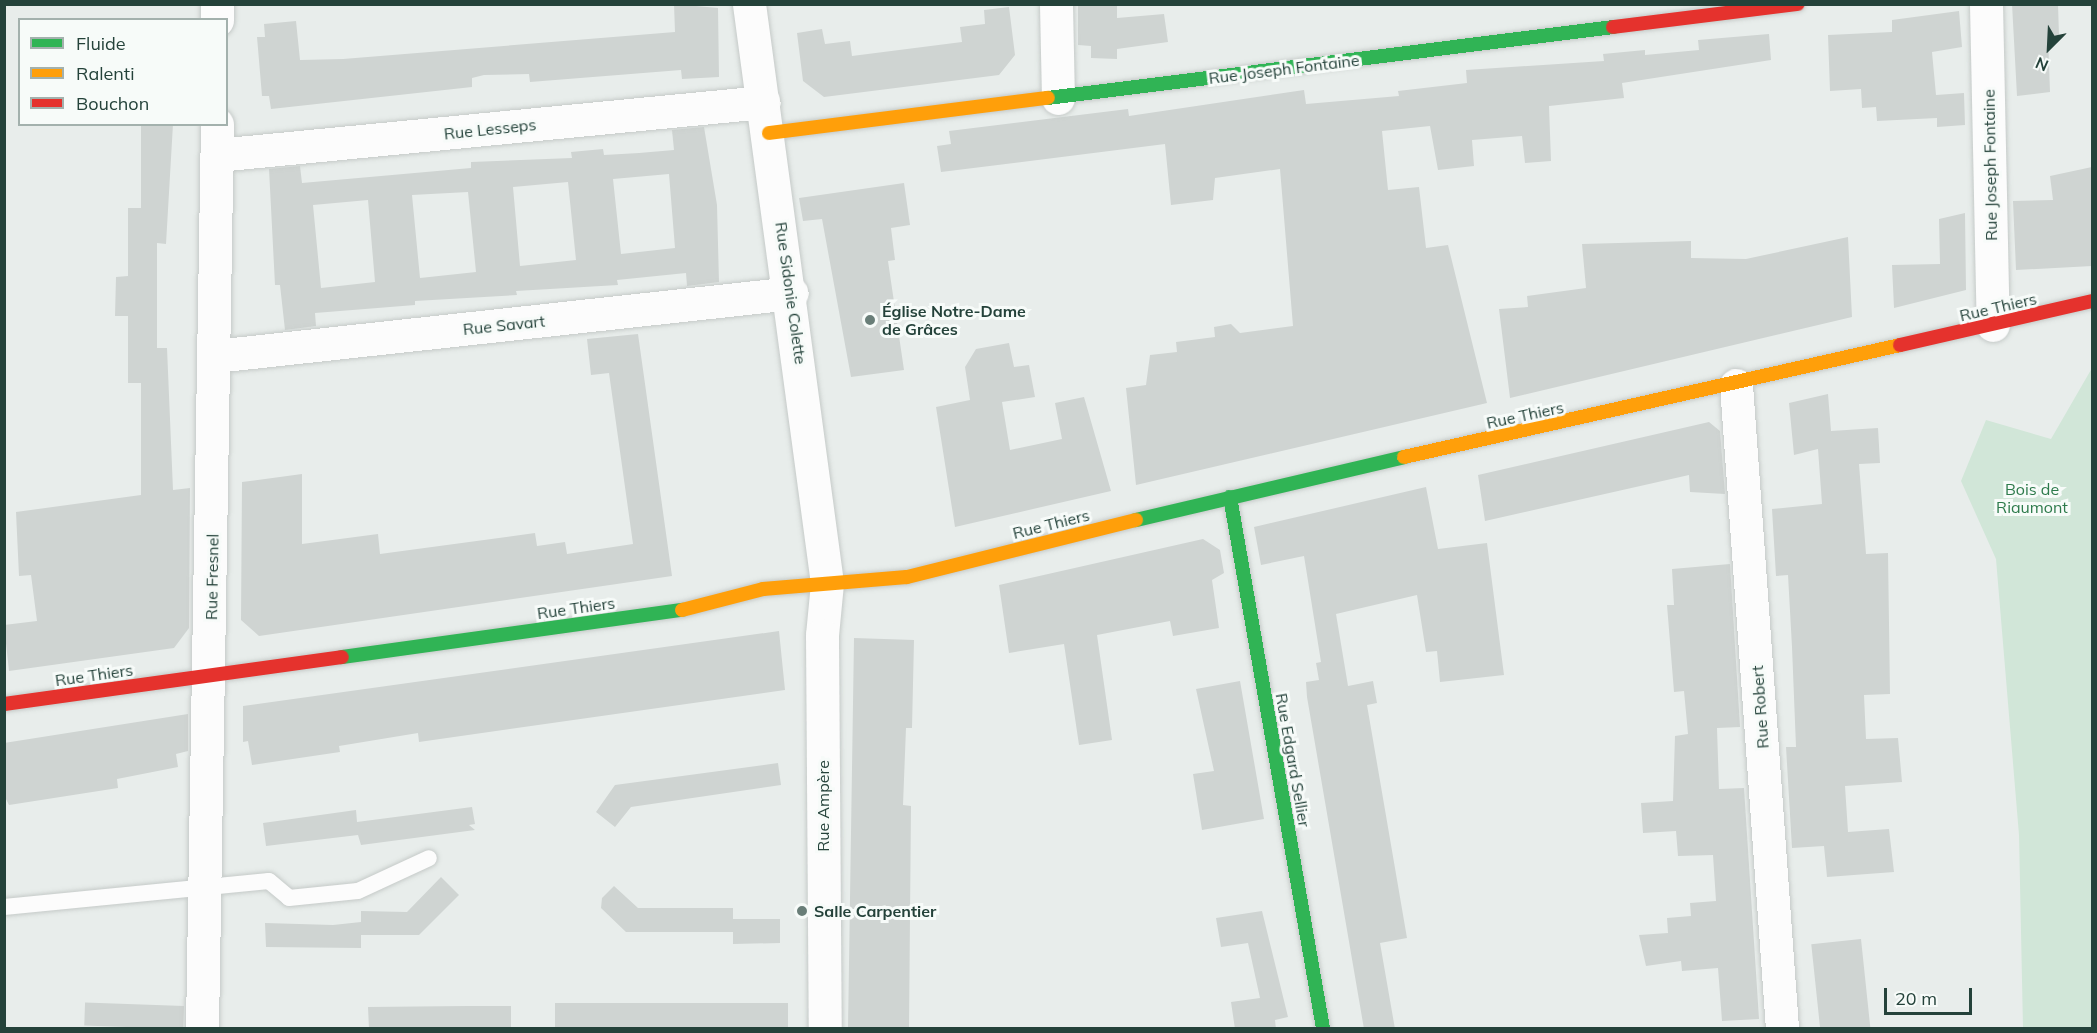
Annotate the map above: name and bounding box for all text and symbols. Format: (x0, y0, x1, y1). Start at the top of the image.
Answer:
legend (18, 18, 228, 126)
north arrow (2019, 18, 2079, 78)
text: Fluide (76, 32, 126, 55)
street label: Rue Joseph Fontaine (1208, 50, 1360, 88)
text: N (2032, 53, 2051, 76)
text: Ralenti (76, 62, 134, 85)
street label: Rue Joseph Fontaine (1979, 89, 2001, 241)
text: Bouchon (76, 92, 149, 115)
street label: Rue Lesseps (443, 115, 537, 143)
street label: Rue Sidonie Colette (772, 221, 810, 365)
street label: Rue Thiers (1958, 289, 2038, 325)
place label: Église Notre-Dame de Grâces (882, 301, 1026, 339)
street label: Rue Savart (462, 311, 546, 339)
marker: Église Notre-Dame de Grâces (863, 313, 877, 327)
street label: Rue Thiers (1485, 397, 1565, 433)
park label: Bois de Riaumont (1996, 479, 2068, 517)
street label: Rue Thiers (1011, 505, 1091, 543)
street label: Rue Fresnel (202, 534, 222, 620)
street label: Rue Thiers (536, 593, 616, 623)
street label: Rue Thiers (54, 660, 134, 690)
street label: Rue Robert (1748, 665, 1772, 749)
street label: Rue Edgard Sellier (1272, 692, 1314, 828)
street label: Rue Ampère (813, 760, 833, 852)
place label: Salle Carpentier (814, 901, 936, 921)
marker: Salle Carpentier (795, 904, 809, 918)
scale bar (1887, 976, 1976, 1014)
text: 20 m (1895, 987, 1937, 1010)

